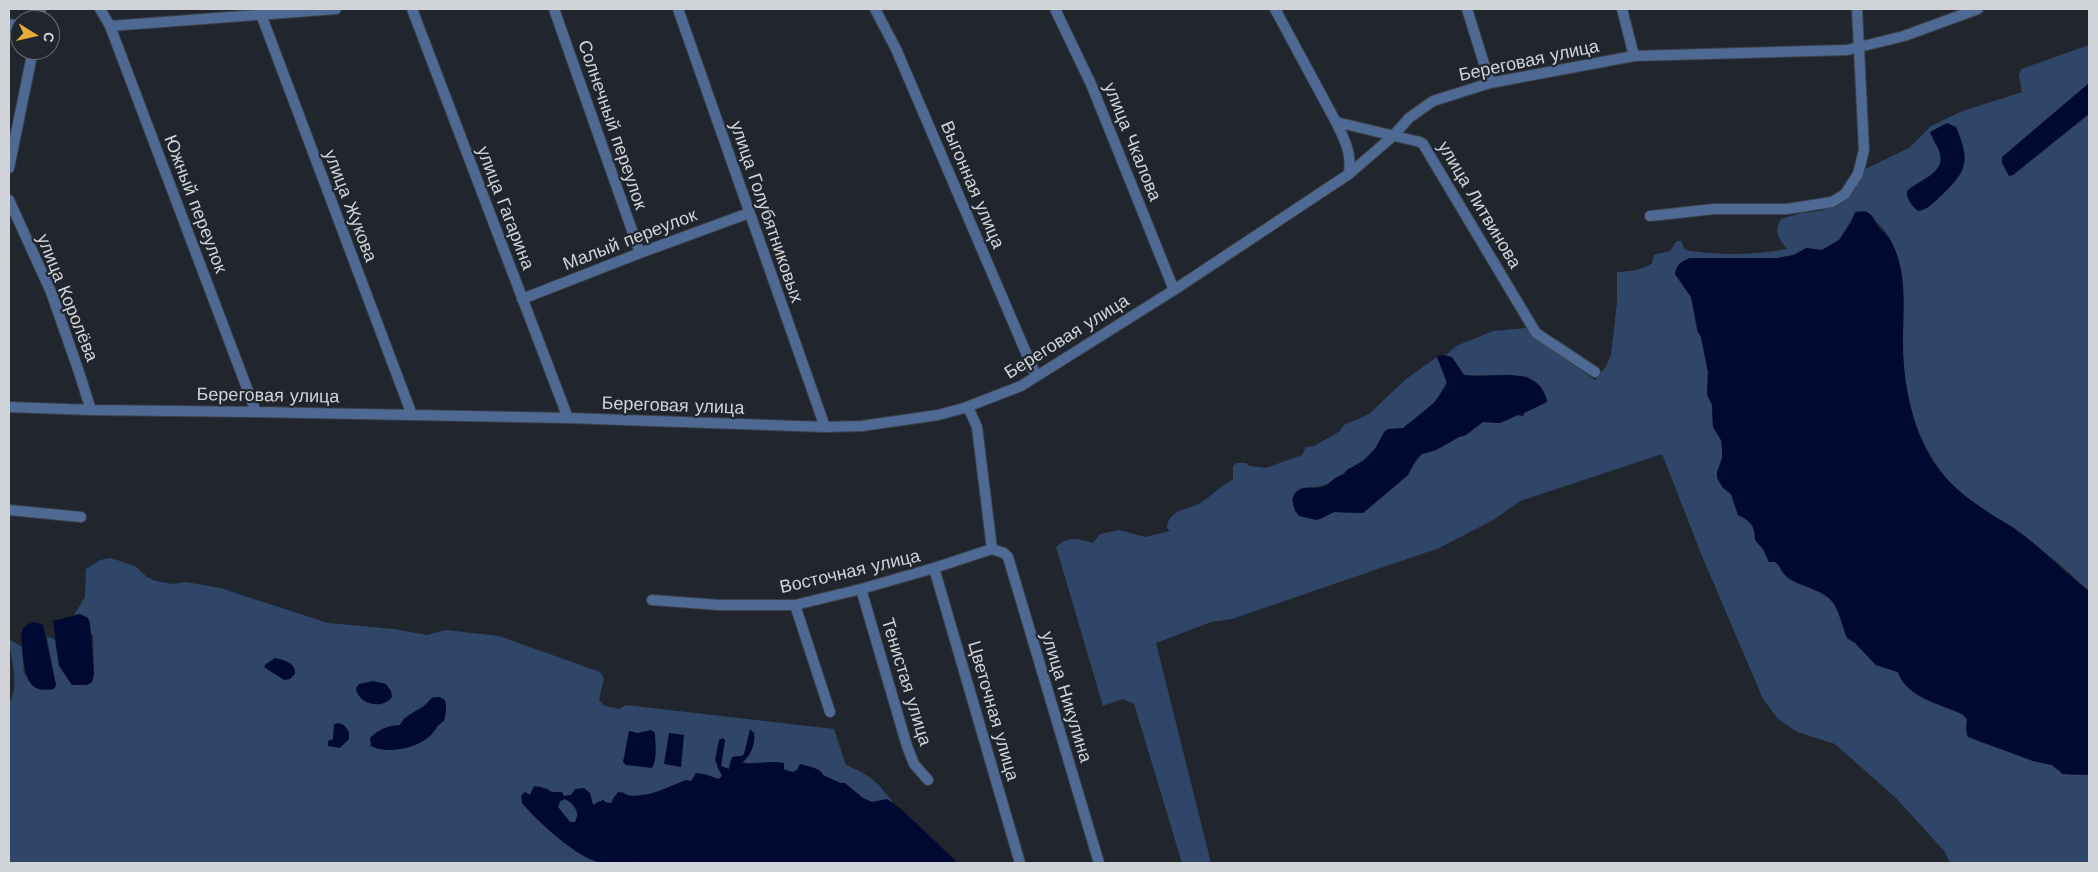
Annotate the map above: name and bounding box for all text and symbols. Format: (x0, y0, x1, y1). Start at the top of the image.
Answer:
north arrow (10, 10, 60, 60)
text: С (40, 31, 58, 43)
street label: Береговая улица (1457, 36, 1601, 86)
street label: Солнечный переулок (573, 37, 651, 213)
street label: улица Чкалова (1098, 80, 1166, 204)
street label: улица Голубятниковых (725, 118, 807, 306)
street label: Выгонная улица (935, 118, 1009, 252)
street label: Южный переулок (159, 132, 231, 276)
street label: улица Литвинова (1432, 137, 1526, 273)
street label: улица Гагарина (472, 143, 538, 273)
street label: улица Жукова (319, 147, 381, 265)
street label: Малый переулок (560, 205, 700, 275)
street label: улица Королёва (32, 231, 102, 365)
street label: Береговая улица (1001, 290, 1133, 384)
street label: Береговая улица (196, 384, 340, 408)
street label: Береговая улица (601, 393, 745, 419)
street label: Восточная улица (778, 545, 922, 599)
street label: Тенистая улица (876, 616, 936, 748)
street label: улица Никулина (1036, 629, 1096, 765)
street label: Цветочная улица (963, 639, 1023, 783)

